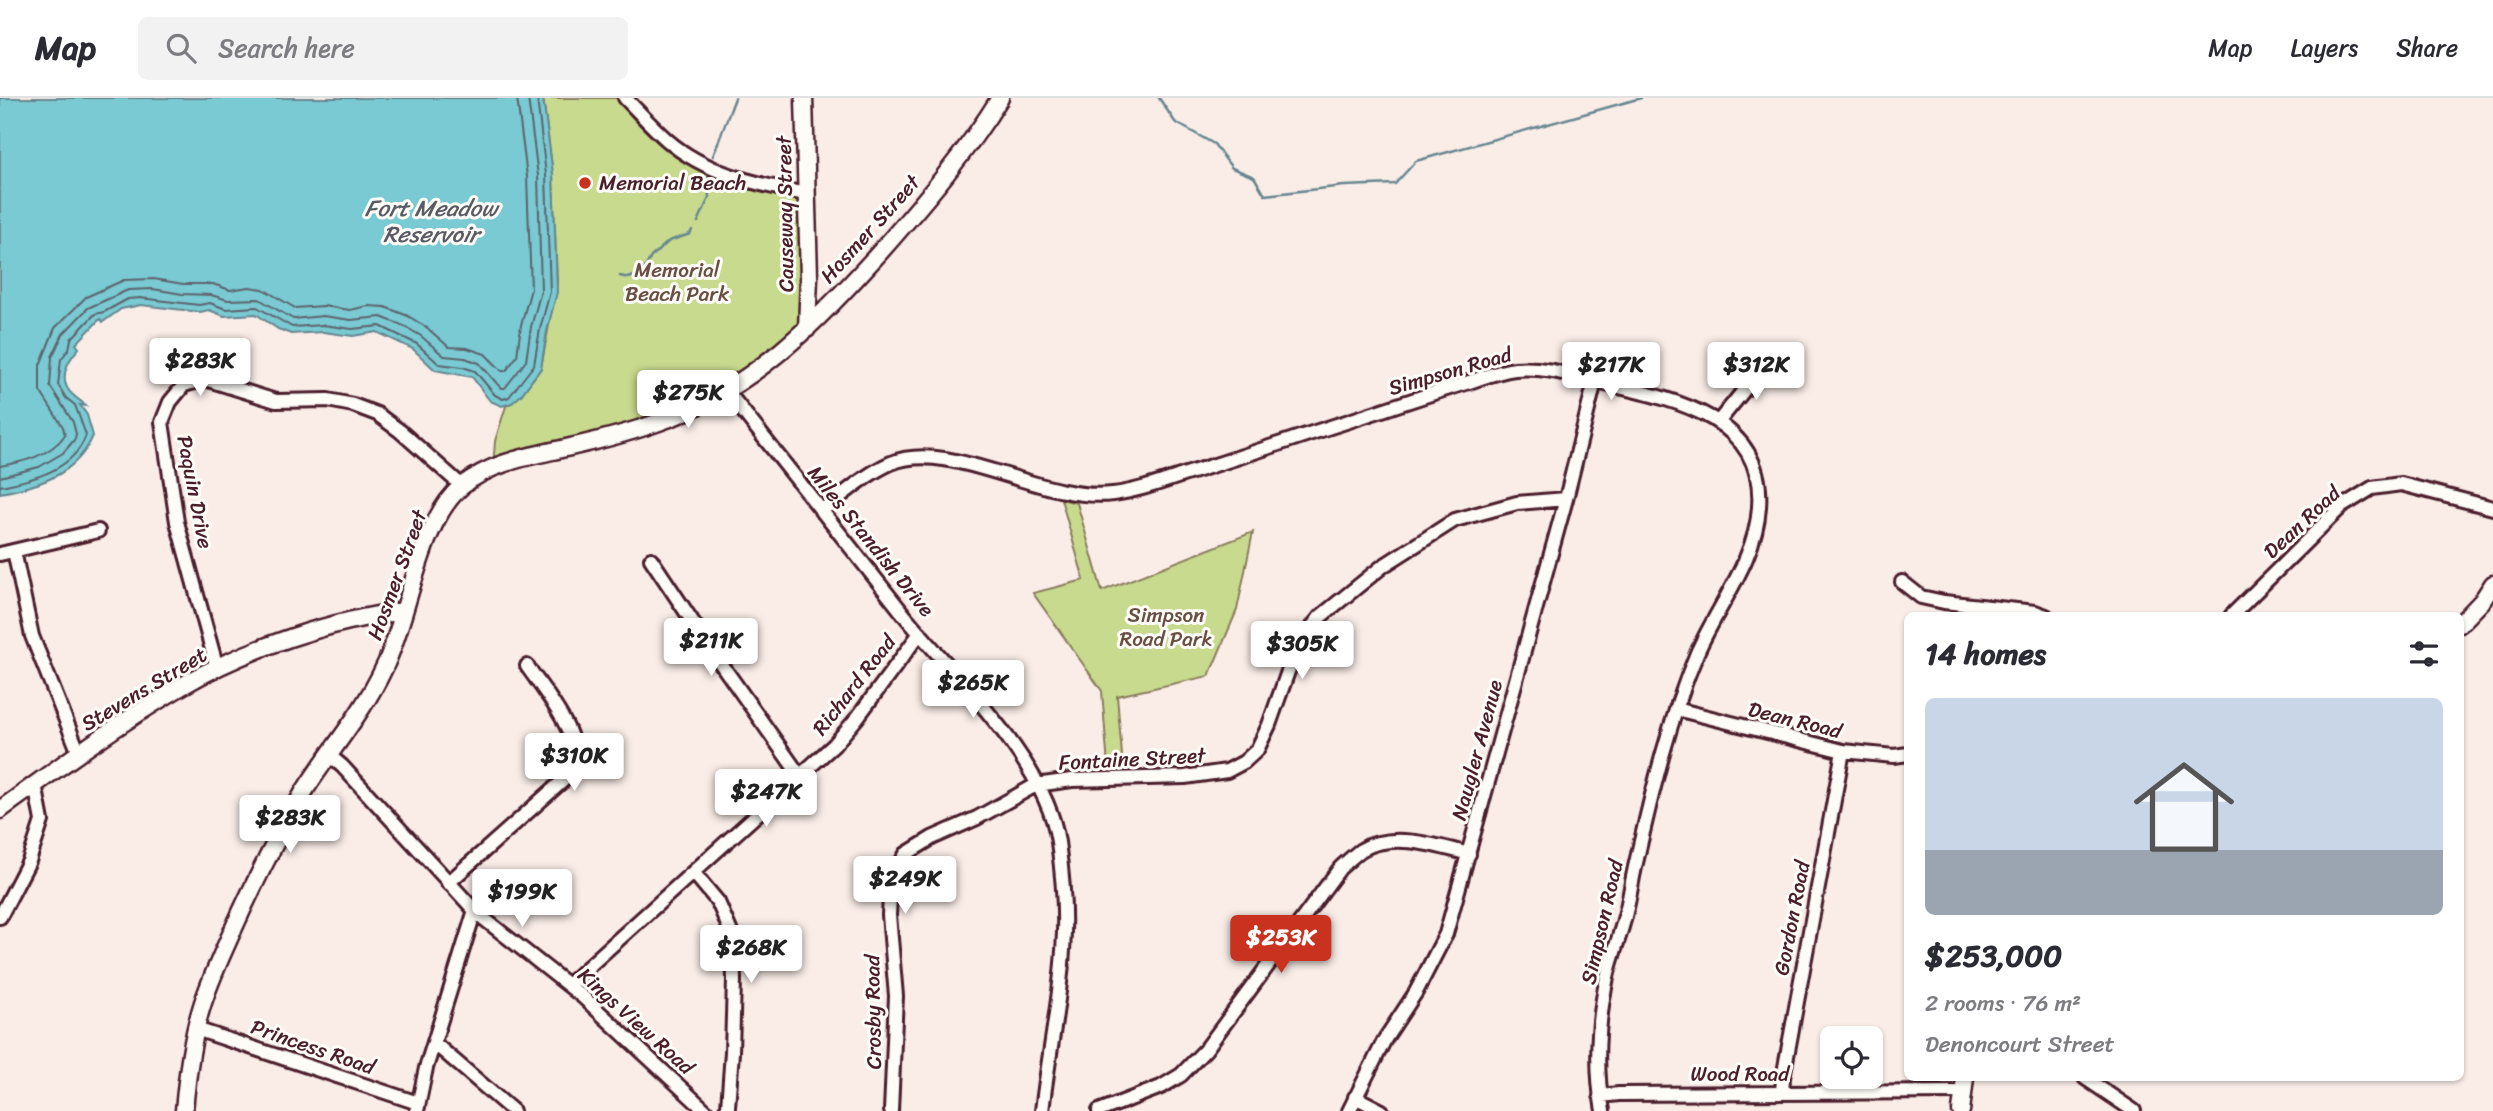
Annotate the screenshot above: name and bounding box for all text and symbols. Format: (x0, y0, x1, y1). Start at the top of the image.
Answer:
search box (138, 17, 628, 80)
text: Map (35, 19, 96, 77)
text: Search here (218, 25, 355, 71)
text: Map (2208, 27, 2253, 69)
text: Layers (2291, 27, 2358, 69)
text: Share (2396, 27, 2458, 69)
icon: search (162, 29, 200, 67)
street label: Causeway Street (765, 134, 805, 292)
place label: Memorial Beach (599, 164, 746, 202)
street label: Hosmer Street (810, 164, 931, 292)
marker: Memorial Beach (577, 175, 593, 191)
water label: Fort Meadow Reservoir (365, 188, 500, 255)
park label: Memorial Beach Park (625, 251, 730, 313)
street label: Simpson Road (1384, 335, 1518, 407)
pin: $283K (151, 338, 249, 398)
text: $283K (165, 340, 235, 381)
pin: $217K (1562, 342, 1660, 402)
pin: $312K (1707, 342, 1805, 402)
text: $217K (1578, 344, 1644, 385)
text: $312K (1723, 344, 1789, 385)
pin: $275K (639, 370, 737, 430)
text: $275K (653, 372, 723, 413)
street label: Paquin Drive (165, 432, 225, 552)
street label: Miles Standish Drive (797, 456, 945, 626)
street label: Dean Road (2254, 474, 2351, 568)
street label: Hosmer Street (356, 503, 439, 646)
park label: Simpson Road Park (1119, 596, 1213, 658)
pin: $211K (662, 618, 760, 678)
text: $211K (680, 620, 742, 661)
pin: $305K (1253, 622, 1351, 681)
text: $305K (1267, 623, 1337, 664)
street label: Richard Road (802, 624, 907, 744)
text: 14 homes (1925, 627, 2046, 681)
icon: filters (2405, 635, 2443, 673)
street label: Stevens Street (73, 636, 215, 742)
pin: $265K (924, 660, 1022, 720)
text: $265K (938, 662, 1008, 703)
street label: Naugler Avenue (1440, 675, 1514, 825)
street label: Dean Road (1744, 690, 1848, 750)
pin: $310K (525, 734, 623, 793)
text: $310K (541, 735, 607, 776)
street label: Fontaine Street (1058, 736, 1208, 782)
icon: home (2121, 744, 2247, 870)
pin: $247K (717, 770, 815, 829)
text: $247K (731, 771, 801, 812)
pin: $283K (241, 796, 339, 855)
text: $283K (255, 797, 325, 838)
street label: Simpson Road (1569, 854, 1635, 988)
pin: $249K (856, 856, 954, 916)
street label: Gordon Road (1762, 856, 1822, 978)
text: $249K (869, 858, 941, 899)
pin: $199K (473, 870, 571, 929)
text: $199K (488, 871, 556, 912)
pin: $253K (1232, 916, 1330, 975)
text: $253K (1246, 917, 1316, 958)
pin: $268K (702, 926, 800, 985)
text: $268K (716, 927, 786, 968)
text: $253,000 (1925, 929, 2062, 983)
street label: Crosby Road (853, 952, 893, 1070)
street label: Kings View Road (568, 957, 705, 1086)
text: 2 rooms · 76 m² (1925, 983, 2081, 1024)
street label: Princess Road (246, 1008, 382, 1087)
text: Denoncourt Street (1925, 1024, 2115, 1065)
map controls (1820, 1026, 1883, 1089)
button: locate (1820, 1026, 1883, 1089)
street label: Wood Road (1691, 1055, 1791, 1093)

